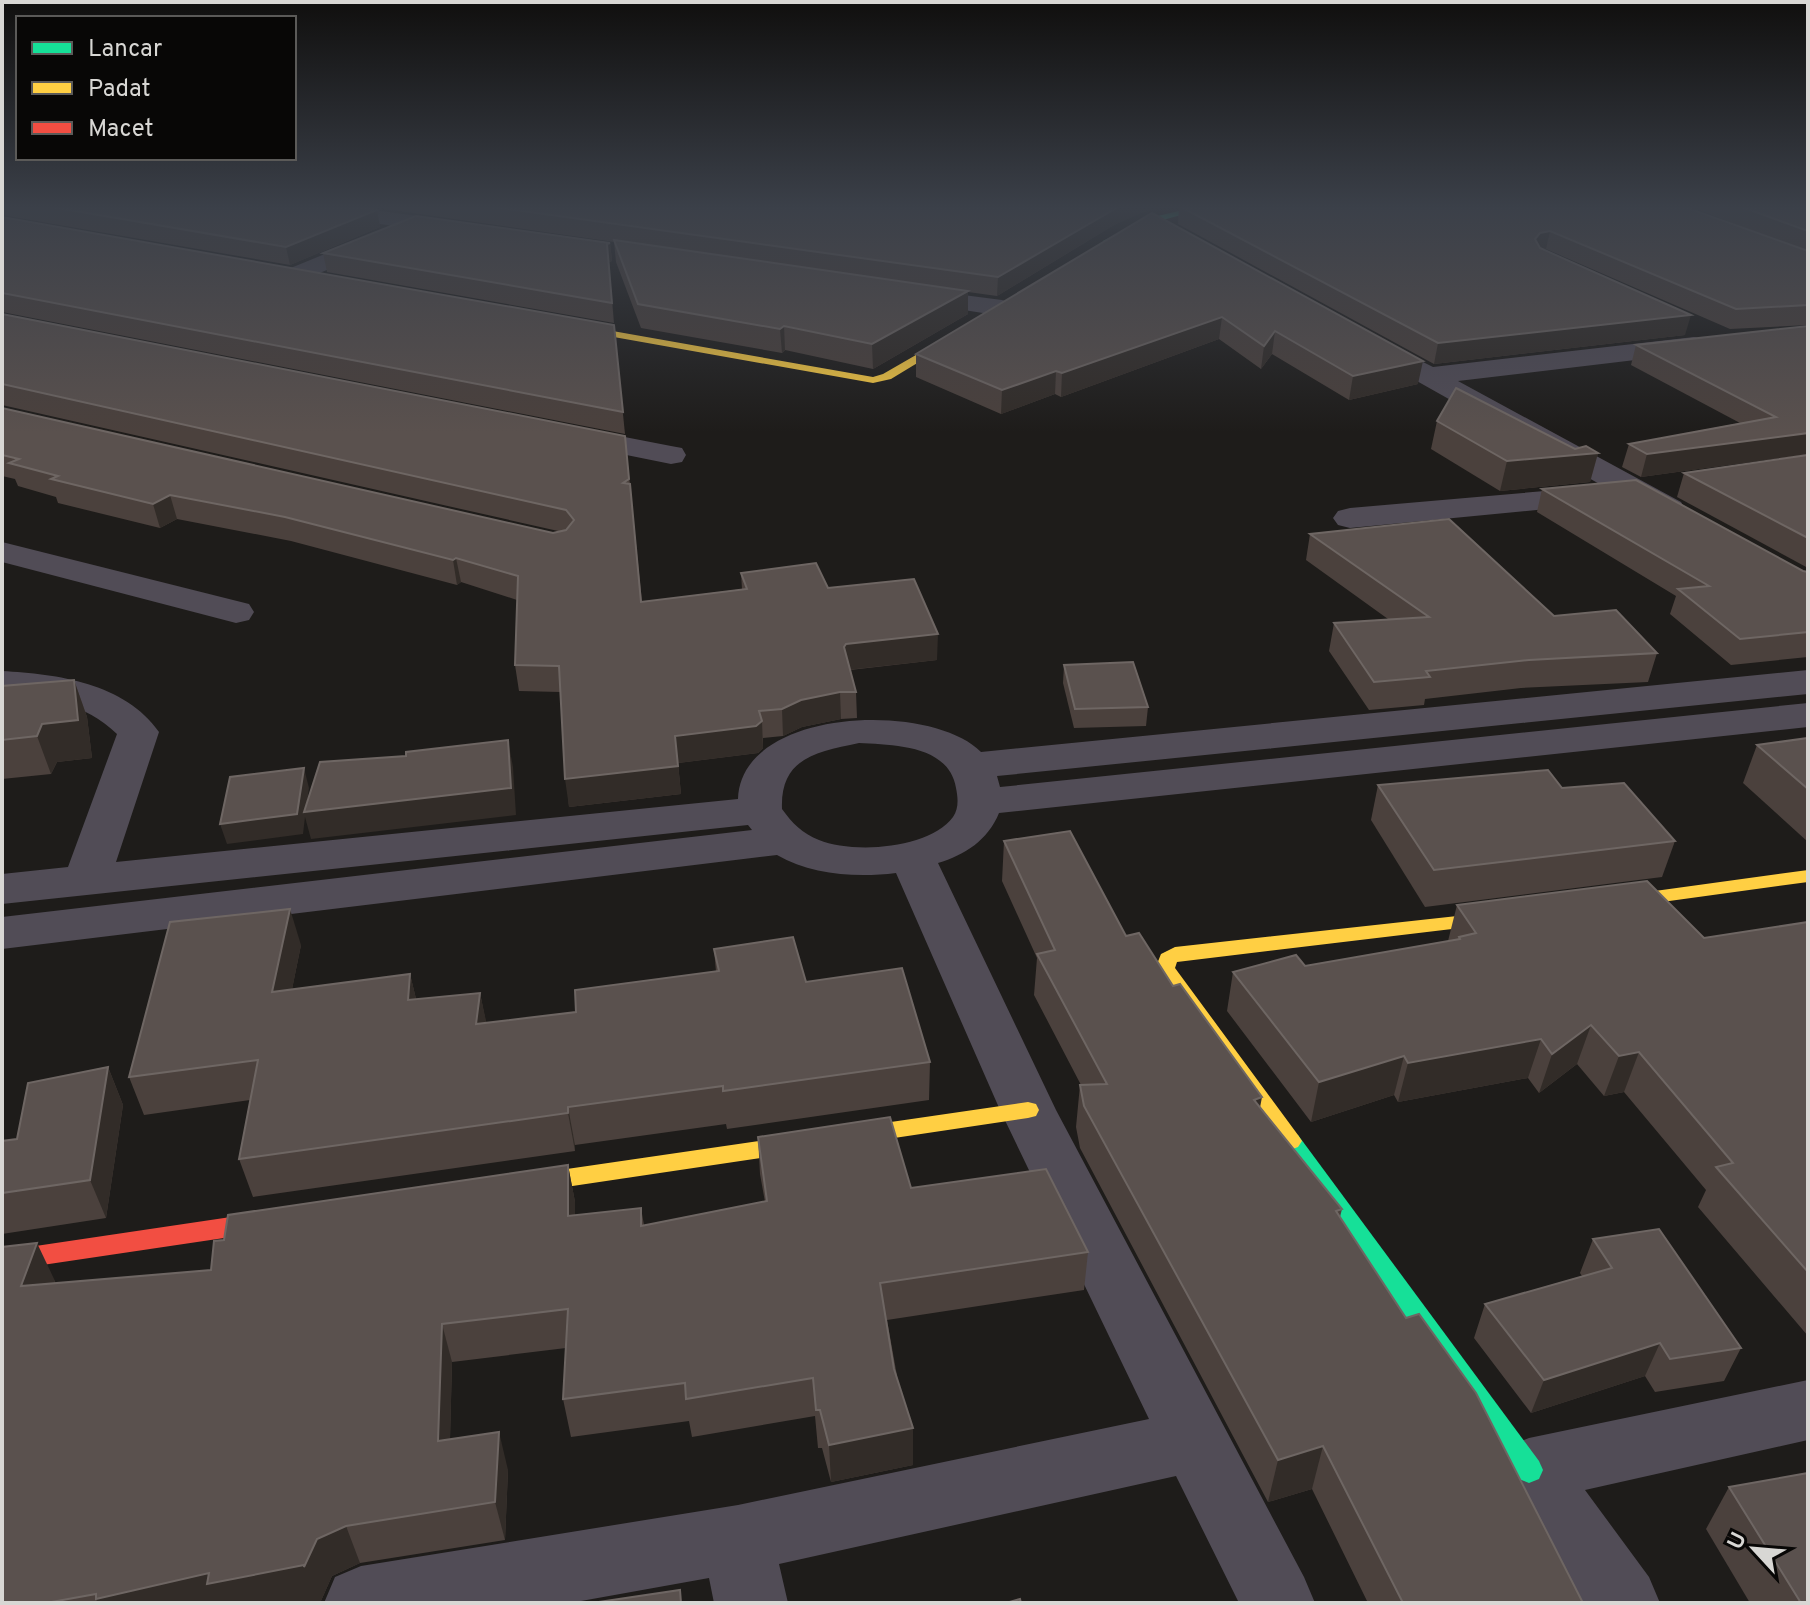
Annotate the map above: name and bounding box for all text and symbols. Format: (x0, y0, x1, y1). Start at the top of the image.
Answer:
legend (16, 16, 296, 160)
text: Lancar (88, 35, 162, 65)
text: Padat (88, 75, 150, 105)
text: Macet (88, 115, 154, 145)
north arrow (1714, 1509, 1794, 1589)
text: U (1723, 1528, 1754, 1554)

